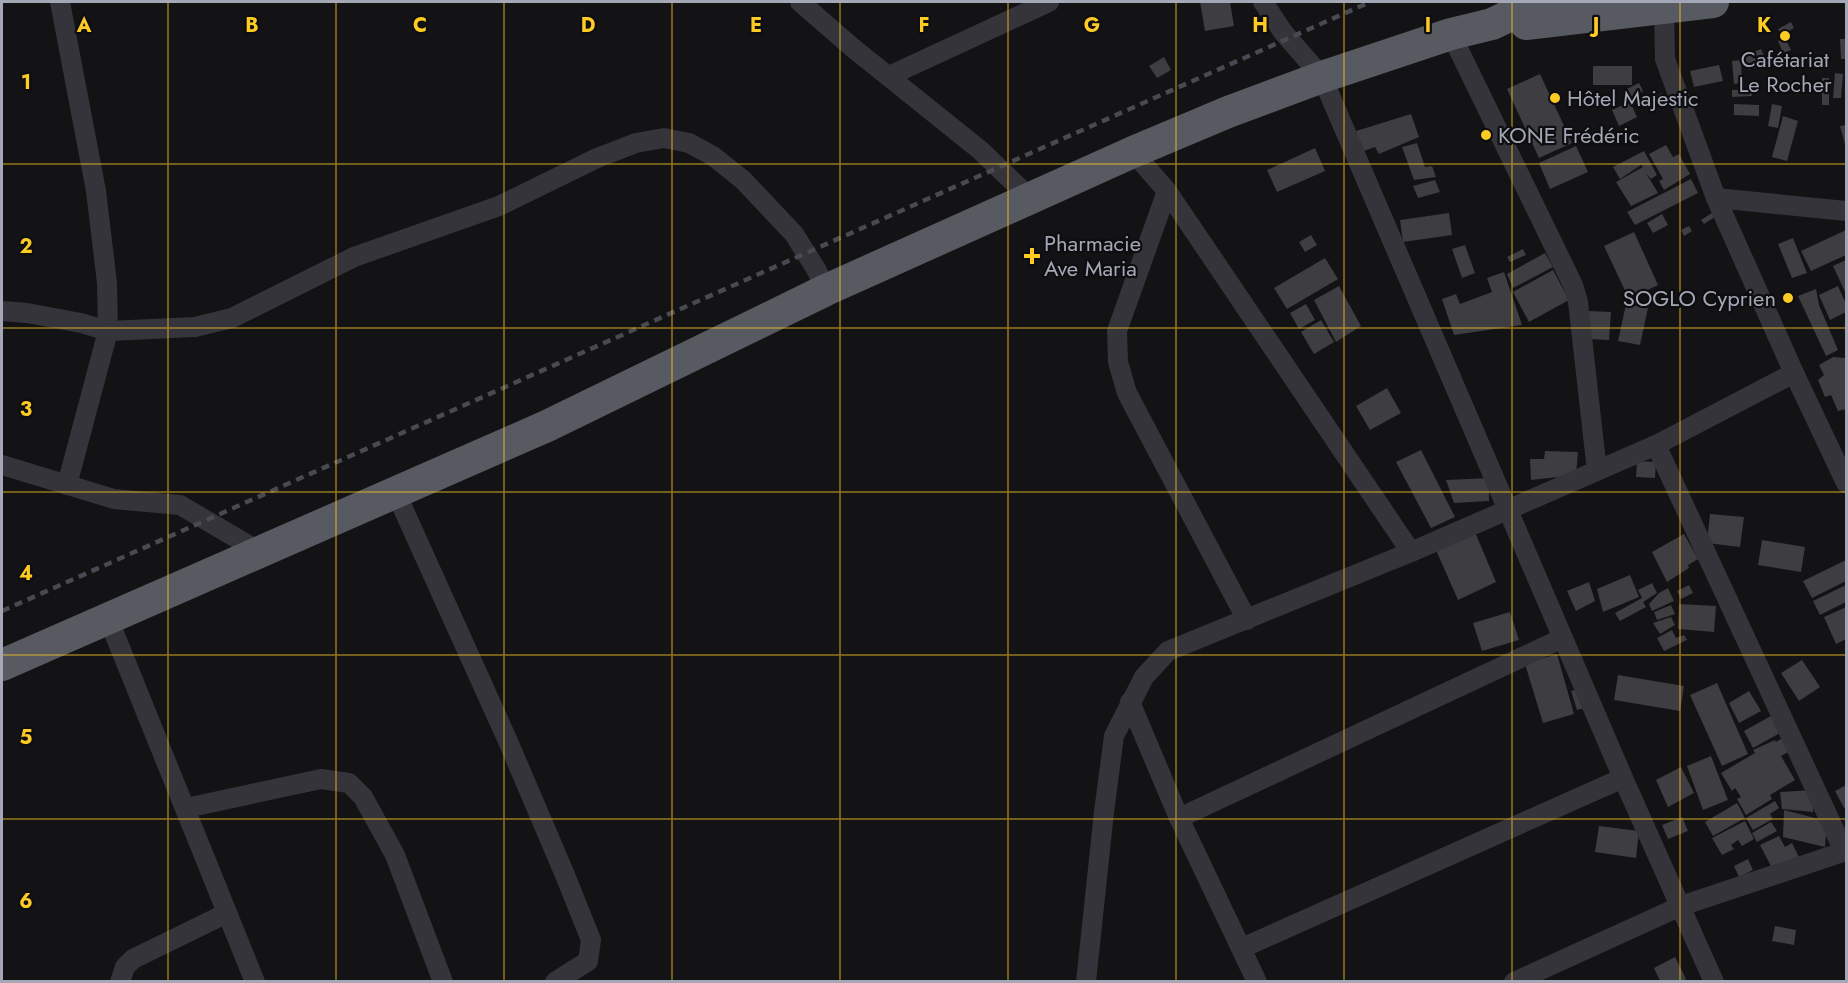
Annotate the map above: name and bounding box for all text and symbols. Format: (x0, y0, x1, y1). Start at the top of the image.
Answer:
text: A (76, 11, 92, 40)
text: B (245, 11, 259, 40)
text: C (413, 11, 427, 40)
text: D (581, 11, 595, 40)
text: E (750, 11, 762, 40)
text: F (918, 11, 930, 40)
text: G (1084, 11, 1100, 40)
text: H (1252, 11, 1268, 40)
text: I (1425, 11, 1431, 40)
text: J (1589, 11, 1599, 40)
text: K (1757, 11, 1771, 40)
marker: Cafétariat Le Rocher (1778, 29, 1792, 43)
place label: Cafétariat Le Rocher (1738, 43, 1832, 100)
text: 1 (21, 68, 31, 97)
place label: Hôtel Majestic (1567, 82, 1699, 114)
marker: Hôtel Majestic (1548, 91, 1562, 105)
place label: KONE Frédéric (1498, 119, 1639, 151)
marker: KONE Frédéric (1479, 128, 1493, 142)
place label: Pharmacie Ave Maria (1044, 227, 1141, 284)
text: 2 (19, 232, 33, 261)
marker: Pharmacie Ave Maria (1025, 249, 1039, 263)
place label: SOGLO Cyprien (1623, 282, 1776, 314)
marker: SOGLO Cyprien (1781, 291, 1795, 305)
text: 3 (20, 395, 32, 424)
text: 4 (19, 559, 33, 588)
text: 5 (20, 723, 33, 752)
text: 6 (19, 887, 33, 916)

